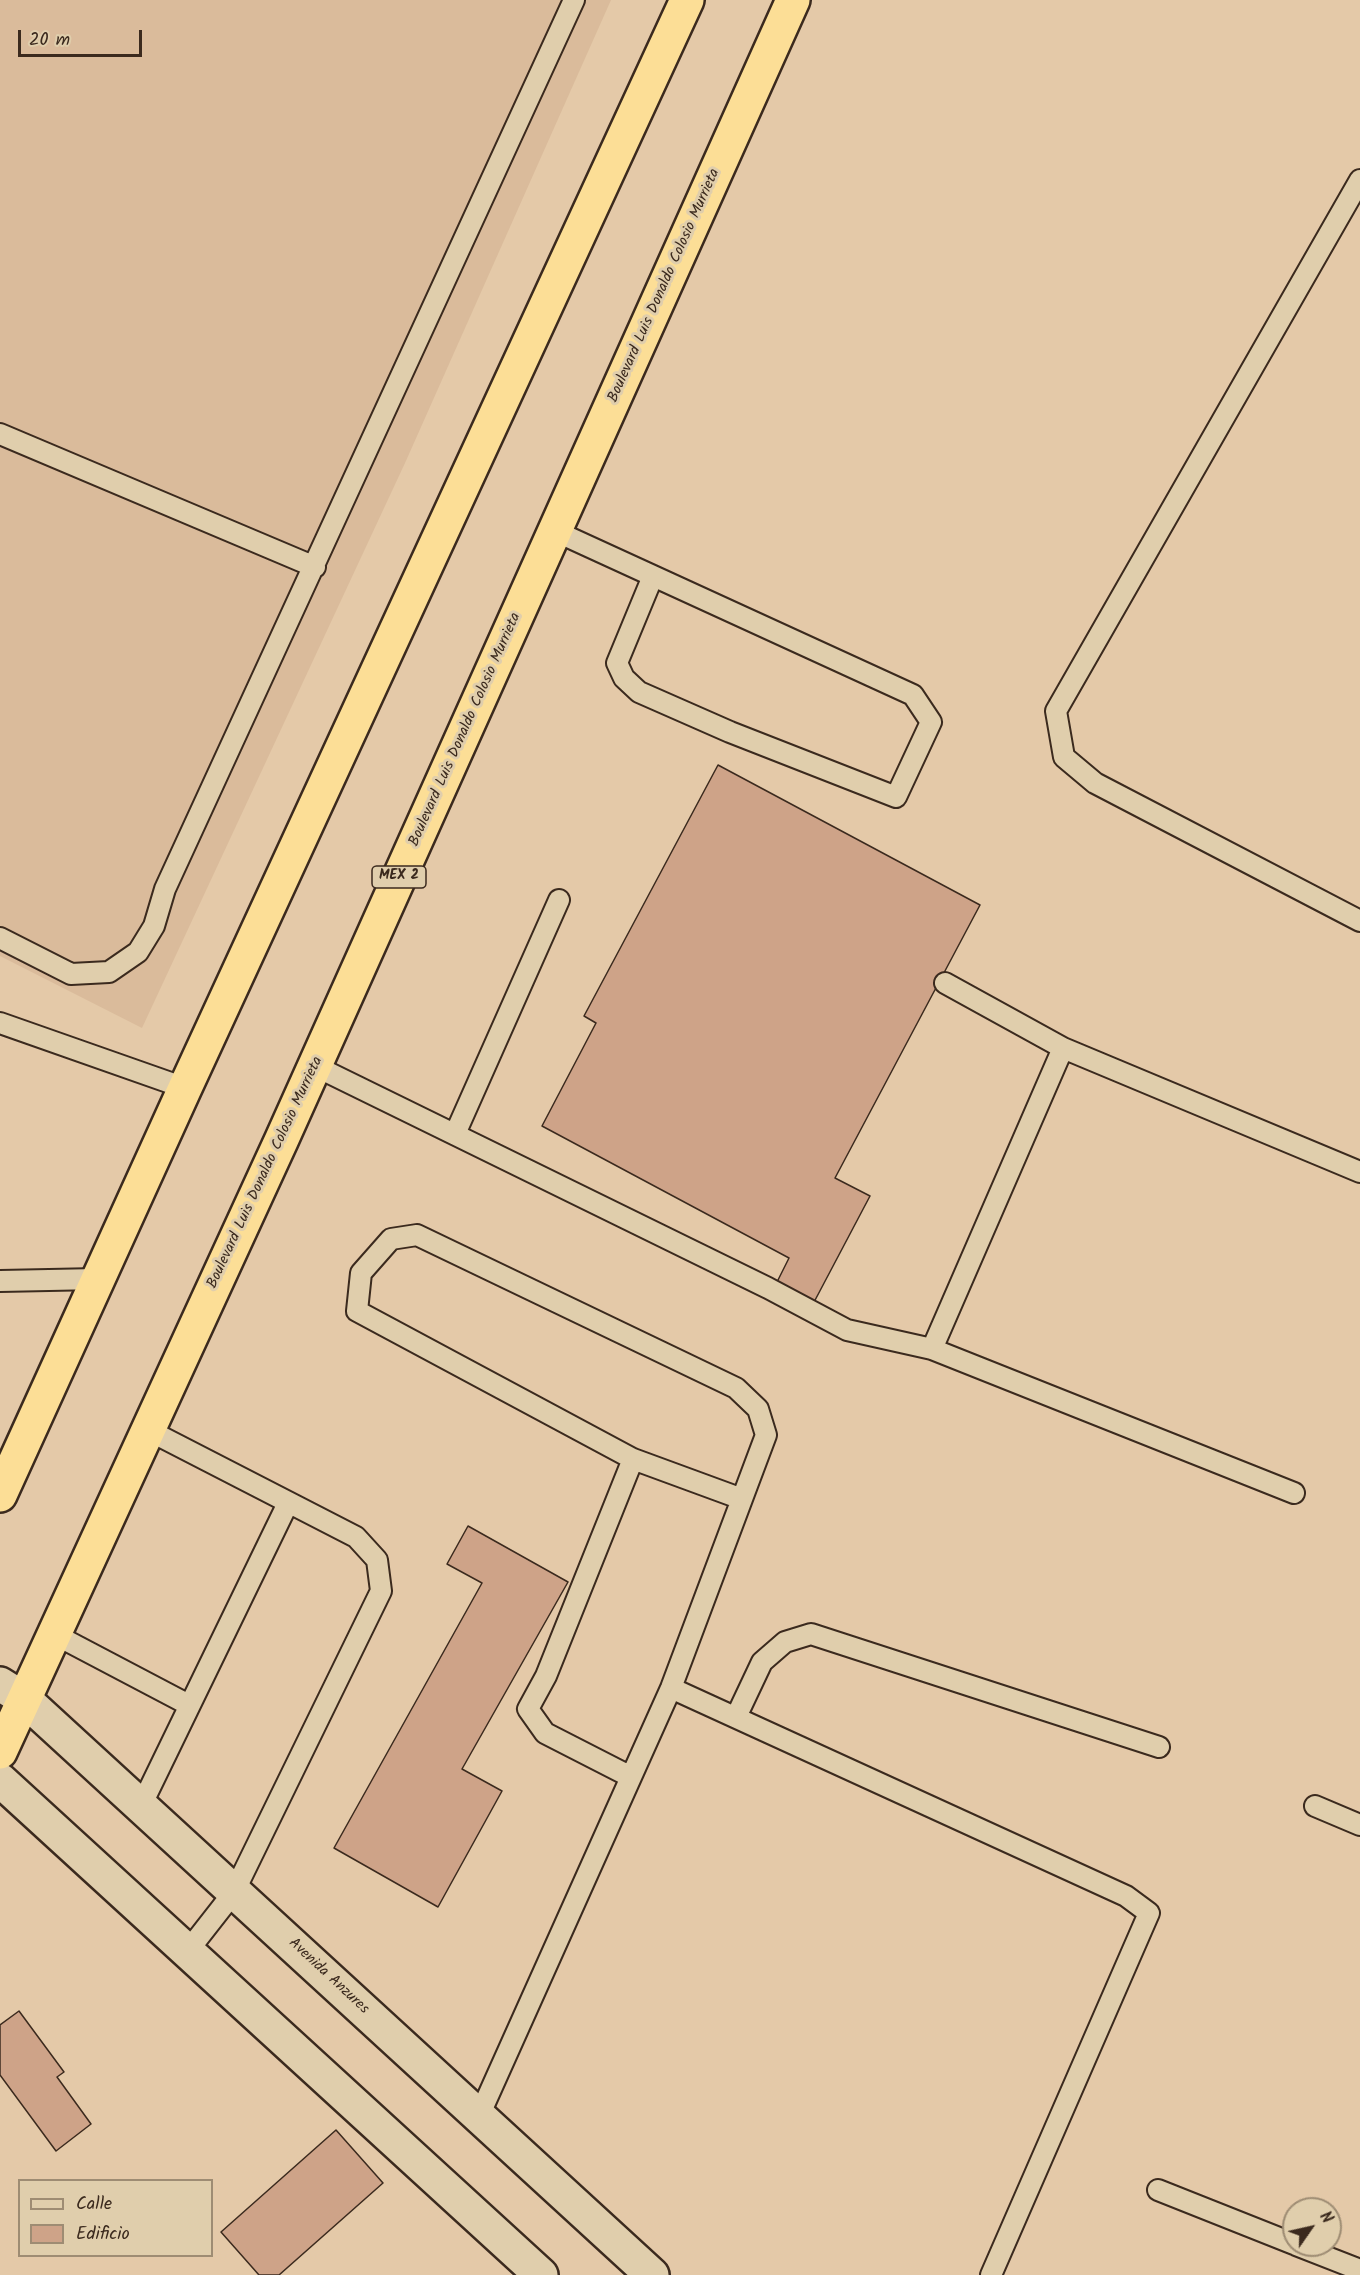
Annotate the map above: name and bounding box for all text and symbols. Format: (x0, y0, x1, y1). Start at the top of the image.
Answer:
scale bar (21, 18, 146, 56)
text: 20 m (29, 26, 70, 55)
street label: Boulevard Luis Donaldo Colosio Murrieta (605, 166, 725, 406)
street label: Boulevard Luis Donaldo Colosio Murrieta (406, 610, 526, 850)
road number: MEX 2 (372, 866, 426, 888)
street label: Boulevard Luis Donaldo Colosio Murrieta (204, 1054, 328, 1292)
street label: Avenida Anzures (284, 1935, 372, 2019)
legend (18, 2179, 213, 2257)
text: Calle (76, 2190, 112, 2219)
north arrow (1282, 2197, 1342, 2257)
text: N (1312, 2207, 1339, 2229)
text: Edificio (76, 2220, 130, 2249)

